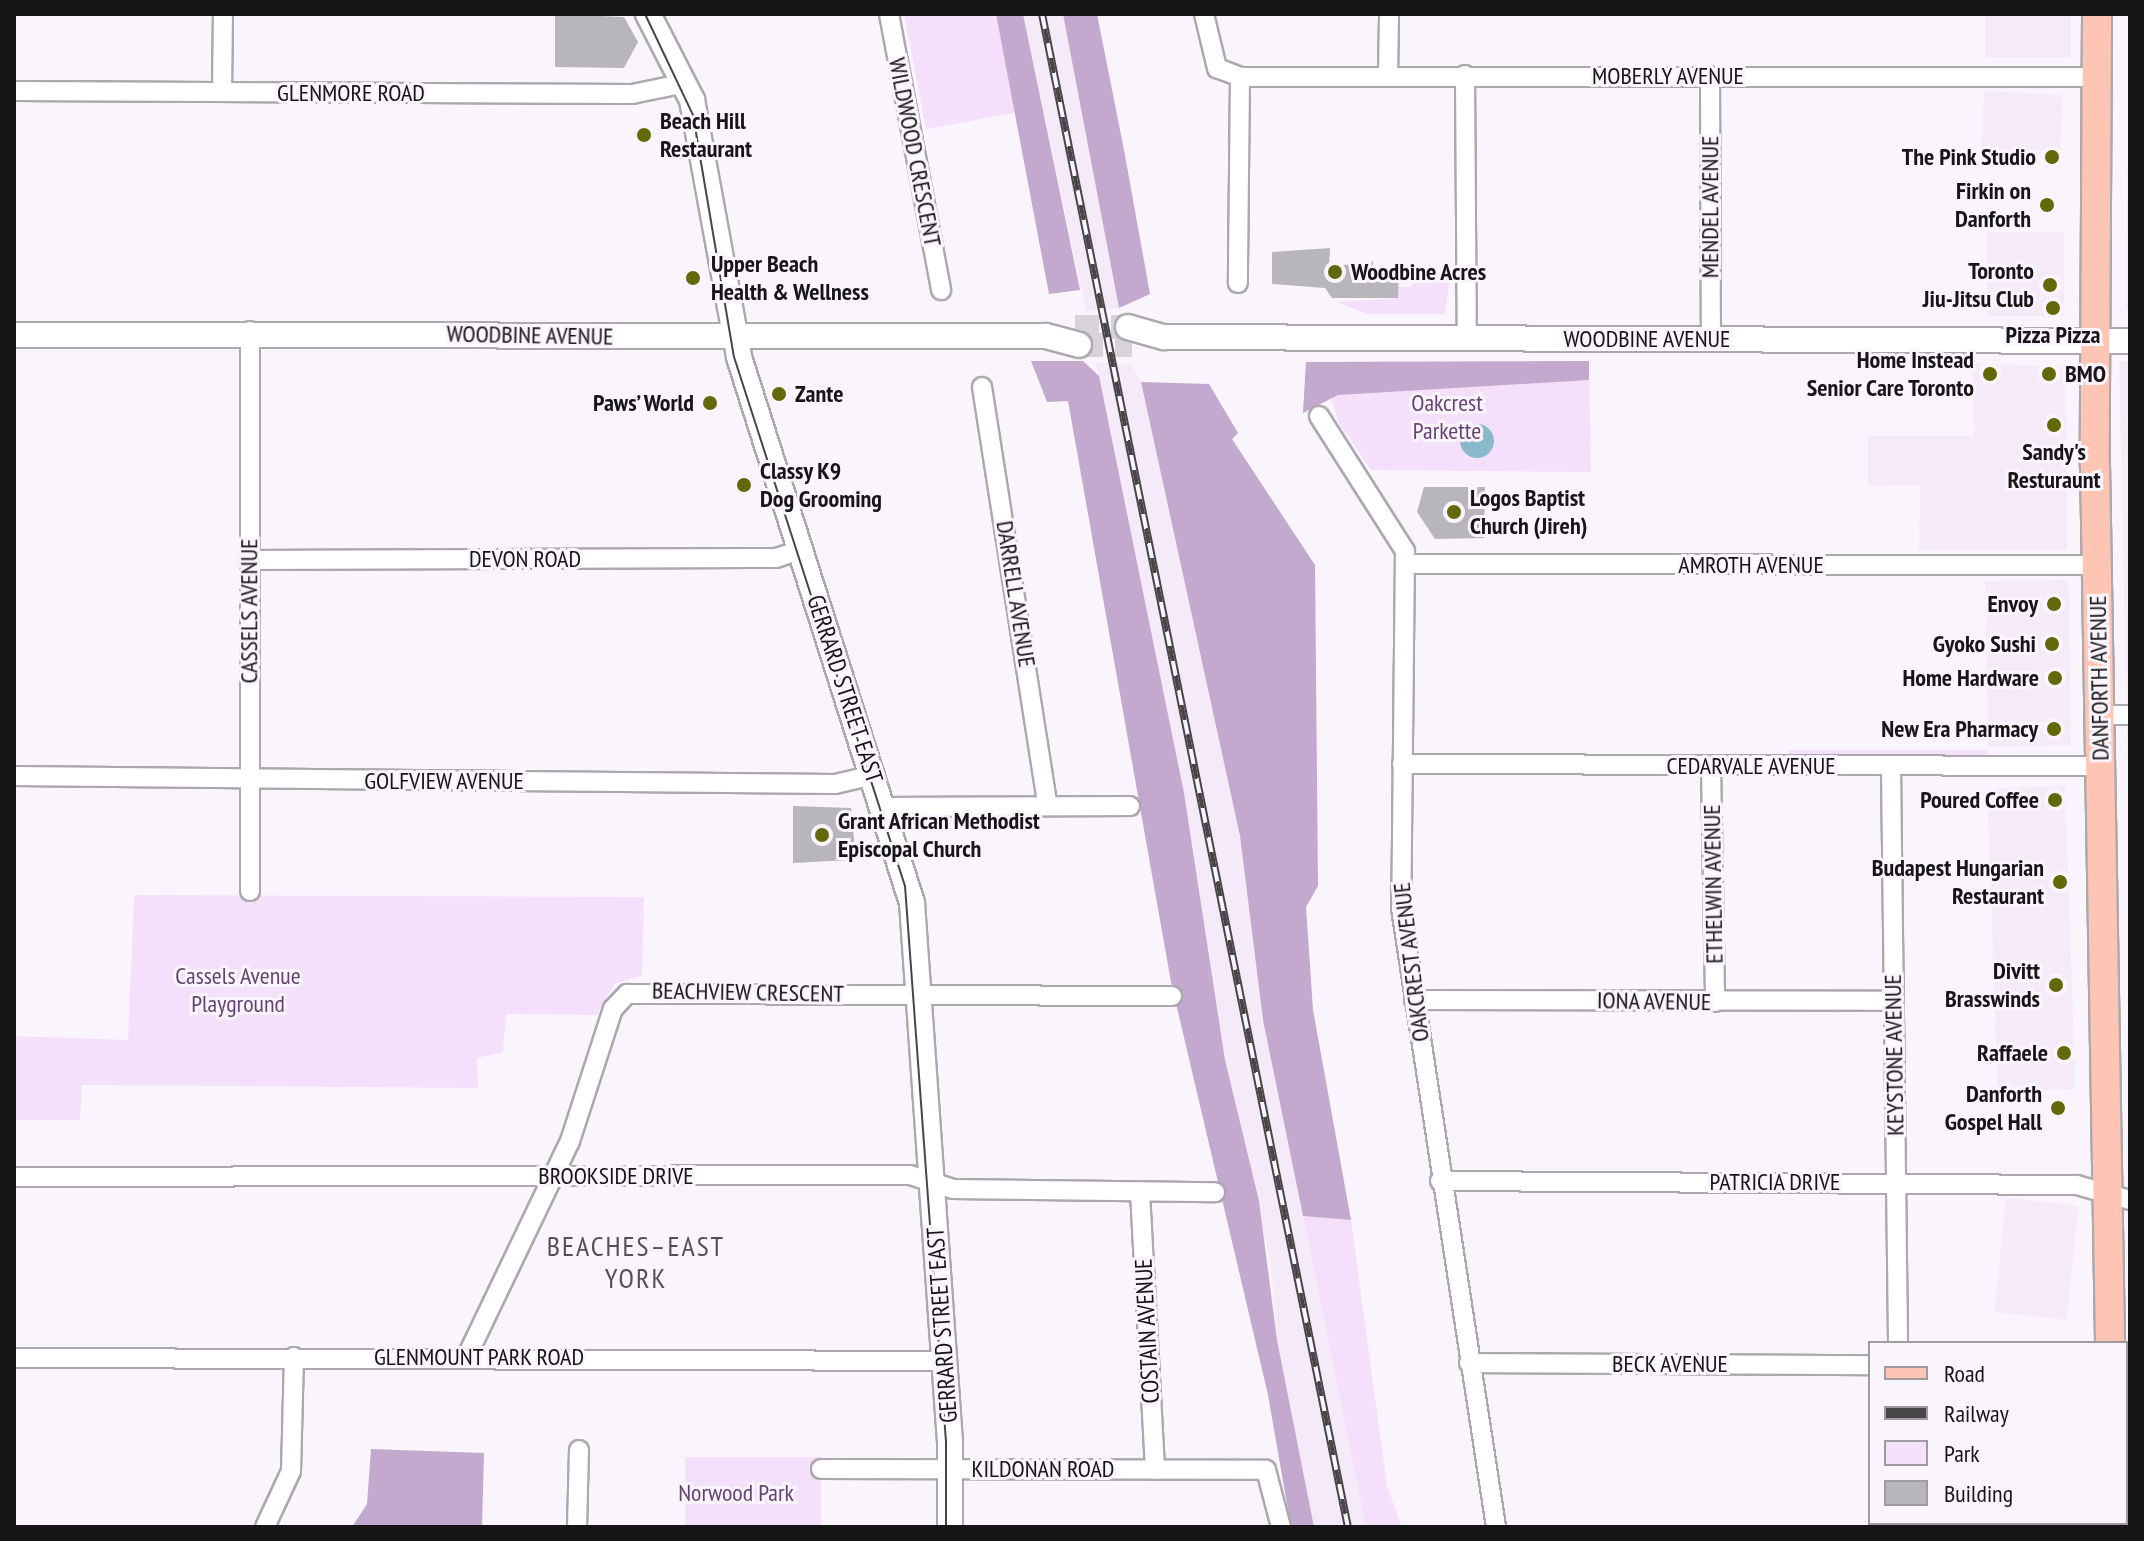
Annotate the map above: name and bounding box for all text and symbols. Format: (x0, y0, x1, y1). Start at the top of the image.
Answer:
street label: WILDWOOD CRESCENT (883, 55, 947, 249)
street label: MOBERLY AVENUE (1592, 62, 1744, 90)
street label: GLENMORE ROAD (277, 79, 425, 107)
place label: Beach Hill Restaurant (660, 107, 752, 163)
marker: Beach Hill Restaurant (635, 126, 653, 144)
street label: MENDEL AVENUE (1696, 135, 1724, 279)
place label: The Pink Studio (1901, 143, 2036, 171)
marker: The Pink Studio (2043, 148, 2061, 166)
place label: Firkin on Danforth (1955, 177, 2031, 233)
marker: Firkin on Danforth (2038, 196, 2056, 214)
place label: Upper Beach Health & Wellness (711, 250, 869, 306)
place label: Toronto Jiu-Jitsu Club (1922, 257, 2034, 313)
place label: Woodbine Acres (1351, 258, 1487, 286)
marker: Woodbine Acres (1326, 263, 1344, 281)
marker: Upper Beach Health & Wellness (682, 267, 704, 289)
marker: Toronto Jiu-Jitsu Club (2041, 276, 2059, 294)
marker: Pizza Pizza (2044, 299, 2062, 317)
street label: WOODBINE AVENUE (446, 319, 614, 351)
place label: Pizza Pizza (2005, 321, 2101, 349)
street label: WOODBINE AVENUE (1563, 325, 1731, 353)
place label: Home Instead Senior Care Toronto (1806, 346, 1974, 402)
place label: BMO (2065, 360, 2106, 388)
marker: Home Instead Senior Care Toronto (1981, 365, 1999, 383)
marker: BMO (2040, 365, 2058, 383)
place label: Zante (795, 380, 843, 408)
marker: Zante (770, 385, 788, 403)
place label: Paws’ World (591, 389, 694, 417)
park label: Oakcrest Parkette (1411, 389, 1483, 445)
marker: Paws’ World (701, 394, 719, 412)
marker: Sandy's Resturaunt (2045, 416, 2063, 434)
place label: Sandy's Resturaunt (2008, 438, 2100, 494)
place label: Classy K9 Dog Grooming (760, 457, 882, 513)
marker: Classy K9 Dog Grooming (735, 476, 753, 494)
place label: Logos Baptist Church (Jireh) (1470, 484, 1587, 540)
marker: Logos Baptist Church (Jireh) (1445, 503, 1463, 521)
street label: DARRELL AVENUE (990, 518, 1042, 670)
street label: CASSELS AVENUE (235, 538, 263, 684)
street label: DEVON ROAD (469, 545, 581, 573)
street label: AMROTH AVENUE (1678, 551, 1824, 579)
place label: Envoy (1987, 590, 2038, 618)
street label: GERRARD STREET EAST (801, 591, 889, 787)
marker: Envoy (2045, 595, 2063, 613)
street label: DANFORTH AVENUE (2083, 595, 2115, 761)
place label: Gyoko Sushi (1933, 630, 2036, 658)
marker: Gyoko Sushi (2043, 635, 2061, 653)
place label: Home Hardware (1902, 664, 2039, 692)
marker: Home Hardware (2046, 669, 2064, 687)
place label: New Era Pharmacy (1881, 715, 2038, 743)
marker: New Era Pharmacy (2045, 720, 2063, 738)
street label: CEDARVALE AVENUE (1666, 752, 1836, 780)
street label: GOLFVIEW AVENUE (364, 767, 524, 795)
place label: Poured Coffee (1920, 786, 2039, 814)
marker: Poured Coffee (2046, 791, 2064, 809)
street label: ETHELWIN AVENUE (1697, 804, 1729, 964)
place label: Grant African Methodist Episcopal Church (838, 807, 1041, 863)
marker: Grant African Methodist Episcopal Church (813, 826, 831, 844)
place label: Budapest Hungarian Restaurant (1872, 854, 2044, 910)
marker: Budapest Hungarian Restaurant (2051, 873, 2069, 891)
street label: OAKCREST AVENUE (1387, 880, 1435, 1044)
place label: Divitt Brasswinds (1945, 957, 2040, 1013)
park label: Cassels Avenue Playground (175, 962, 301, 1018)
street label: KEYSTONE AVENUE (1878, 974, 1910, 1136)
street label: BEACHVIEW CRESCENT (651, 976, 845, 1008)
marker: Divitt Brasswinds (2047, 976, 2065, 994)
street label: IONA AVENUE (1596, 986, 1712, 1016)
place label: Raffaele (1977, 1039, 2048, 1067)
marker: Raffaele (2055, 1044, 2073, 1062)
place label: Danforth Gospel Hall (1945, 1080, 2042, 1136)
marker: Danforth Gospel Hall (2049, 1099, 2067, 1117)
street label: BROOKSIDE DRIVE (538, 1162, 694, 1190)
street label: PATRICIA DRIVE (1709, 1168, 1841, 1196)
street label: GERRARD STREET EAST (921, 1226, 963, 1424)
district label: BEACHES–EAST YORK (547, 1229, 725, 1295)
street label: COSTAIN AVENUE (1129, 1257, 1165, 1405)
legend (1868, 1341, 2128, 1525)
street label: GLENMOUNT PARK ROAD (373, 1343, 585, 1371)
street label: BECK AVENUE (1611, 1350, 1729, 1378)
text: Road (1944, 1358, 1985, 1389)
text: Railway (1944, 1398, 2009, 1429)
text: Park (1944, 1438, 1980, 1469)
street label: KILDONAN ROAD (972, 1455, 1114, 1483)
text: Building (1944, 1478, 2013, 1509)
park label: Norwood Park (678, 1479, 794, 1507)

